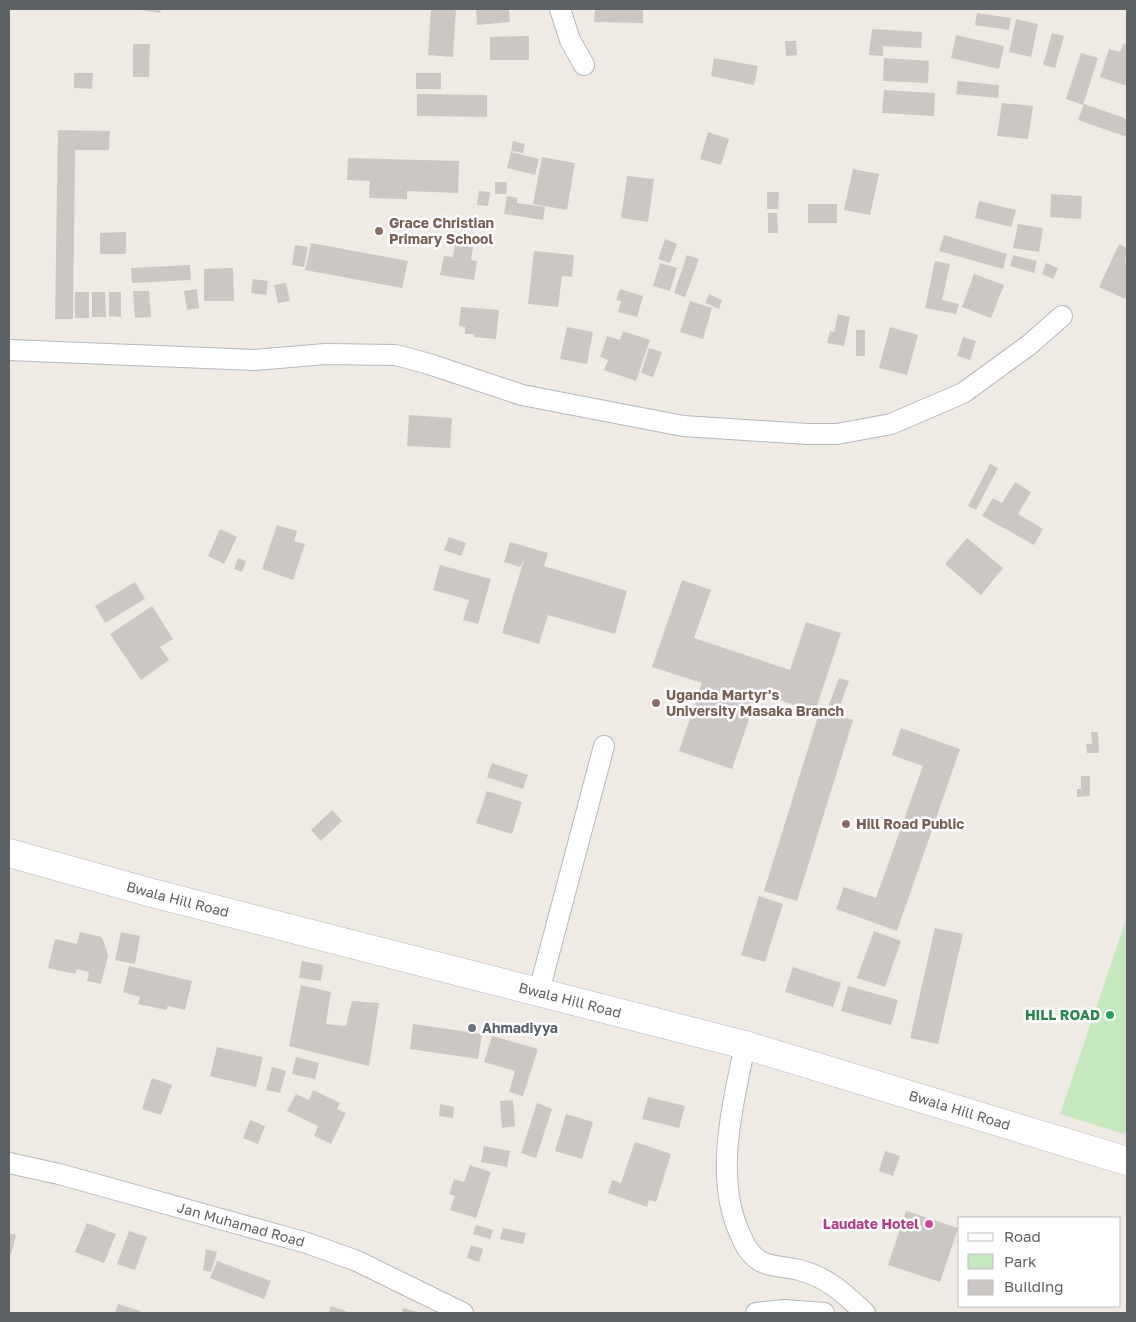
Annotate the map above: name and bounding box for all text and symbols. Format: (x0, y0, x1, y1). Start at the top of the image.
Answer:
place label: Grace Christian Primary School (389, 214, 494, 247)
marker: Grace Christian Primary School (373, 225, 385, 237)
place label: Uganda Martyr's University Masaka Branch (666, 686, 844, 719)
marker: Uganda Martyr's University Masaka Branch (650, 697, 662, 709)
place label: Hill Road Public (856, 815, 964, 832)
marker: Hill Road Public (840, 818, 852, 830)
street label: Bwala Hill Road (125, 877, 231, 920)
street label: Bwala Hill Road (517, 978, 623, 1021)
place label: HILL ROAD (1025, 1006, 1100, 1023)
marker: HILL ROAD (1104, 1009, 1116, 1021)
place label: Ahmadiyya (482, 1019, 558, 1036)
marker: Ahmadiyya (466, 1022, 478, 1034)
street label: Bwala Hill Road (907, 1086, 1013, 1133)
street label: Jan Muhamad Road (175, 1198, 307, 1250)
place label: Laudate Hotel (823, 1215, 919, 1232)
legend (958, 1217, 1121, 1307)
marker: Laudate Hotel (923, 1218, 935, 1230)
text: Road (1004, 1227, 1041, 1245)
text: Park (1004, 1252, 1037, 1270)
text: Building (1004, 1277, 1064, 1295)

